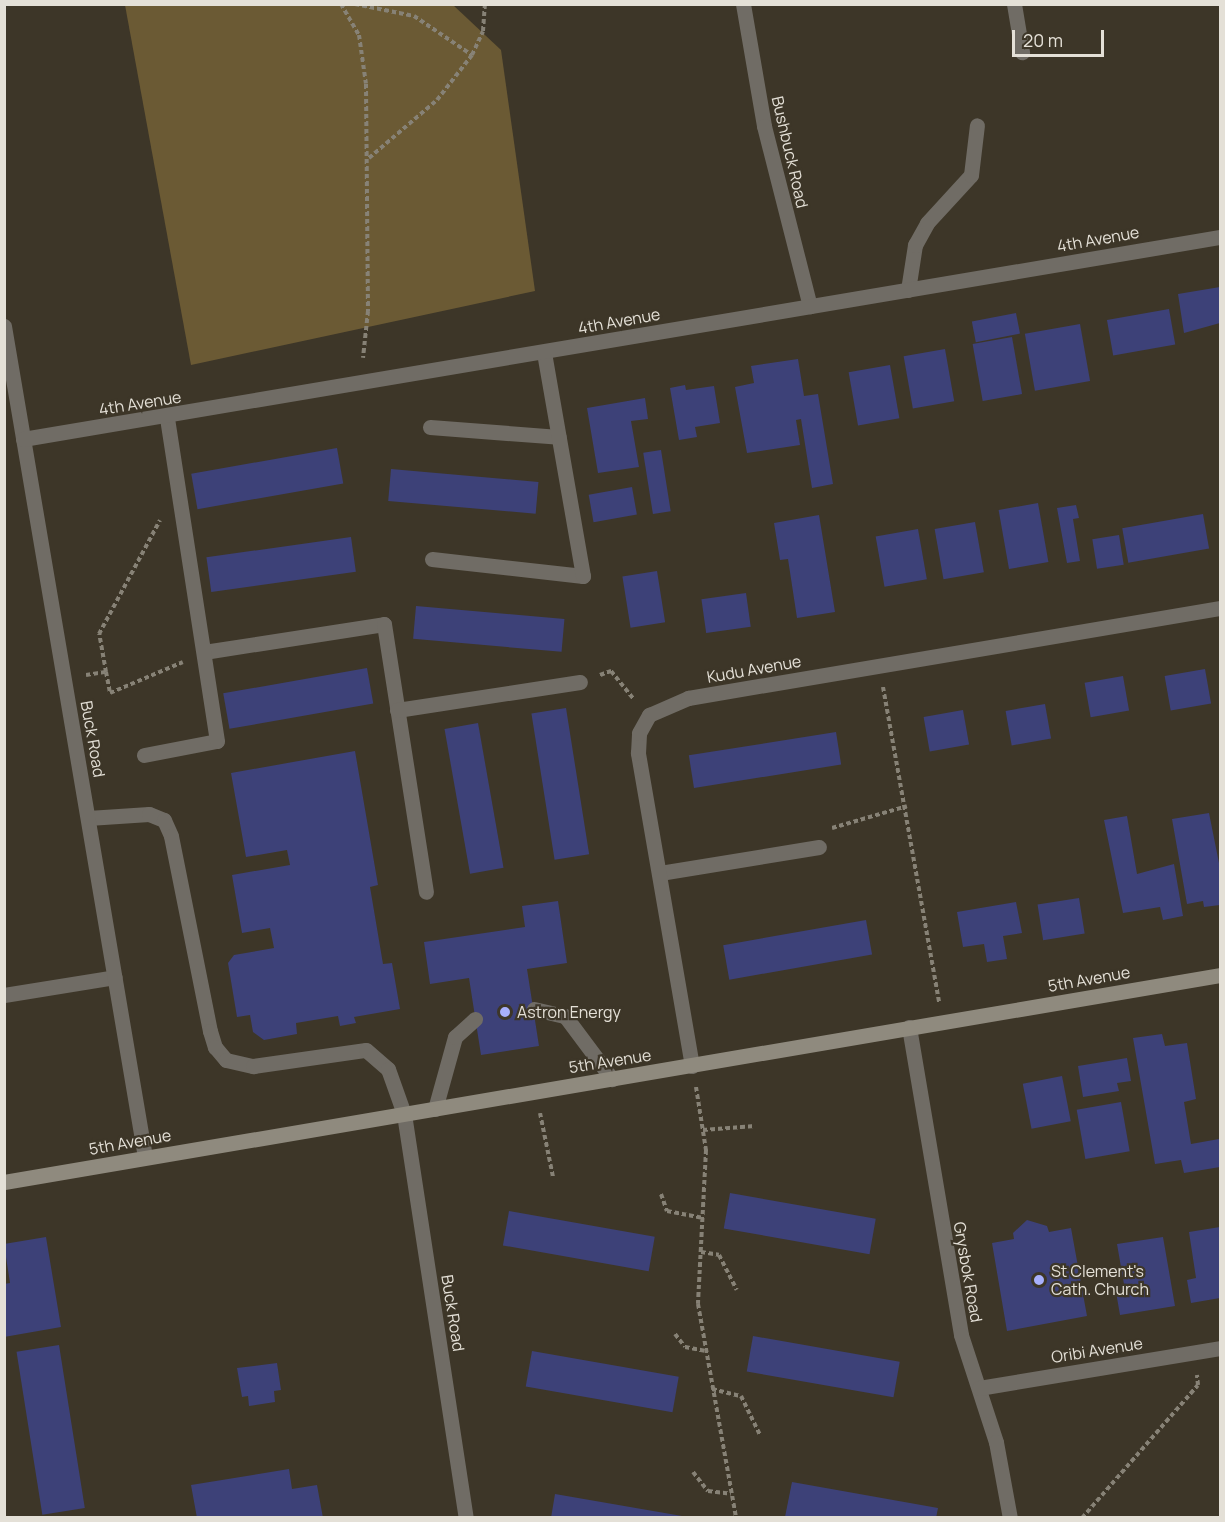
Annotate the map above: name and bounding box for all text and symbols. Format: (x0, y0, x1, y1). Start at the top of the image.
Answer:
scale bar (1015, 18, 1106, 56)
text: 20 m (1023, 28, 1063, 52)
street label: Bushbuck Road (768, 94, 812, 210)
street label: 4th Avenue (1055, 222, 1141, 256)
street label: 4th Avenue (576, 304, 662, 338)
street label: 4th Avenue (97, 387, 183, 419)
street label: Kudu Avenue (705, 651, 803, 687)
street label: Buck Road (77, 699, 109, 779)
street label: 5th Avenue (1046, 962, 1132, 996)
place label: Astron Energy (517, 1002, 621, 1022)
marker: Astron Energy (498, 1005, 512, 1019)
street label: 5th Avenue (567, 1045, 653, 1077)
street label: 5th Avenue (87, 1125, 173, 1159)
street label: Grysbok Road (950, 1220, 986, 1324)
place label: St Clement's Cath. Church (1051, 1261, 1149, 1299)
street label: Buck Road (437, 1273, 469, 1353)
marker: St Clement's Cath. Church (1032, 1273, 1046, 1287)
street label: Oribi Avenue (1050, 1333, 1144, 1367)

